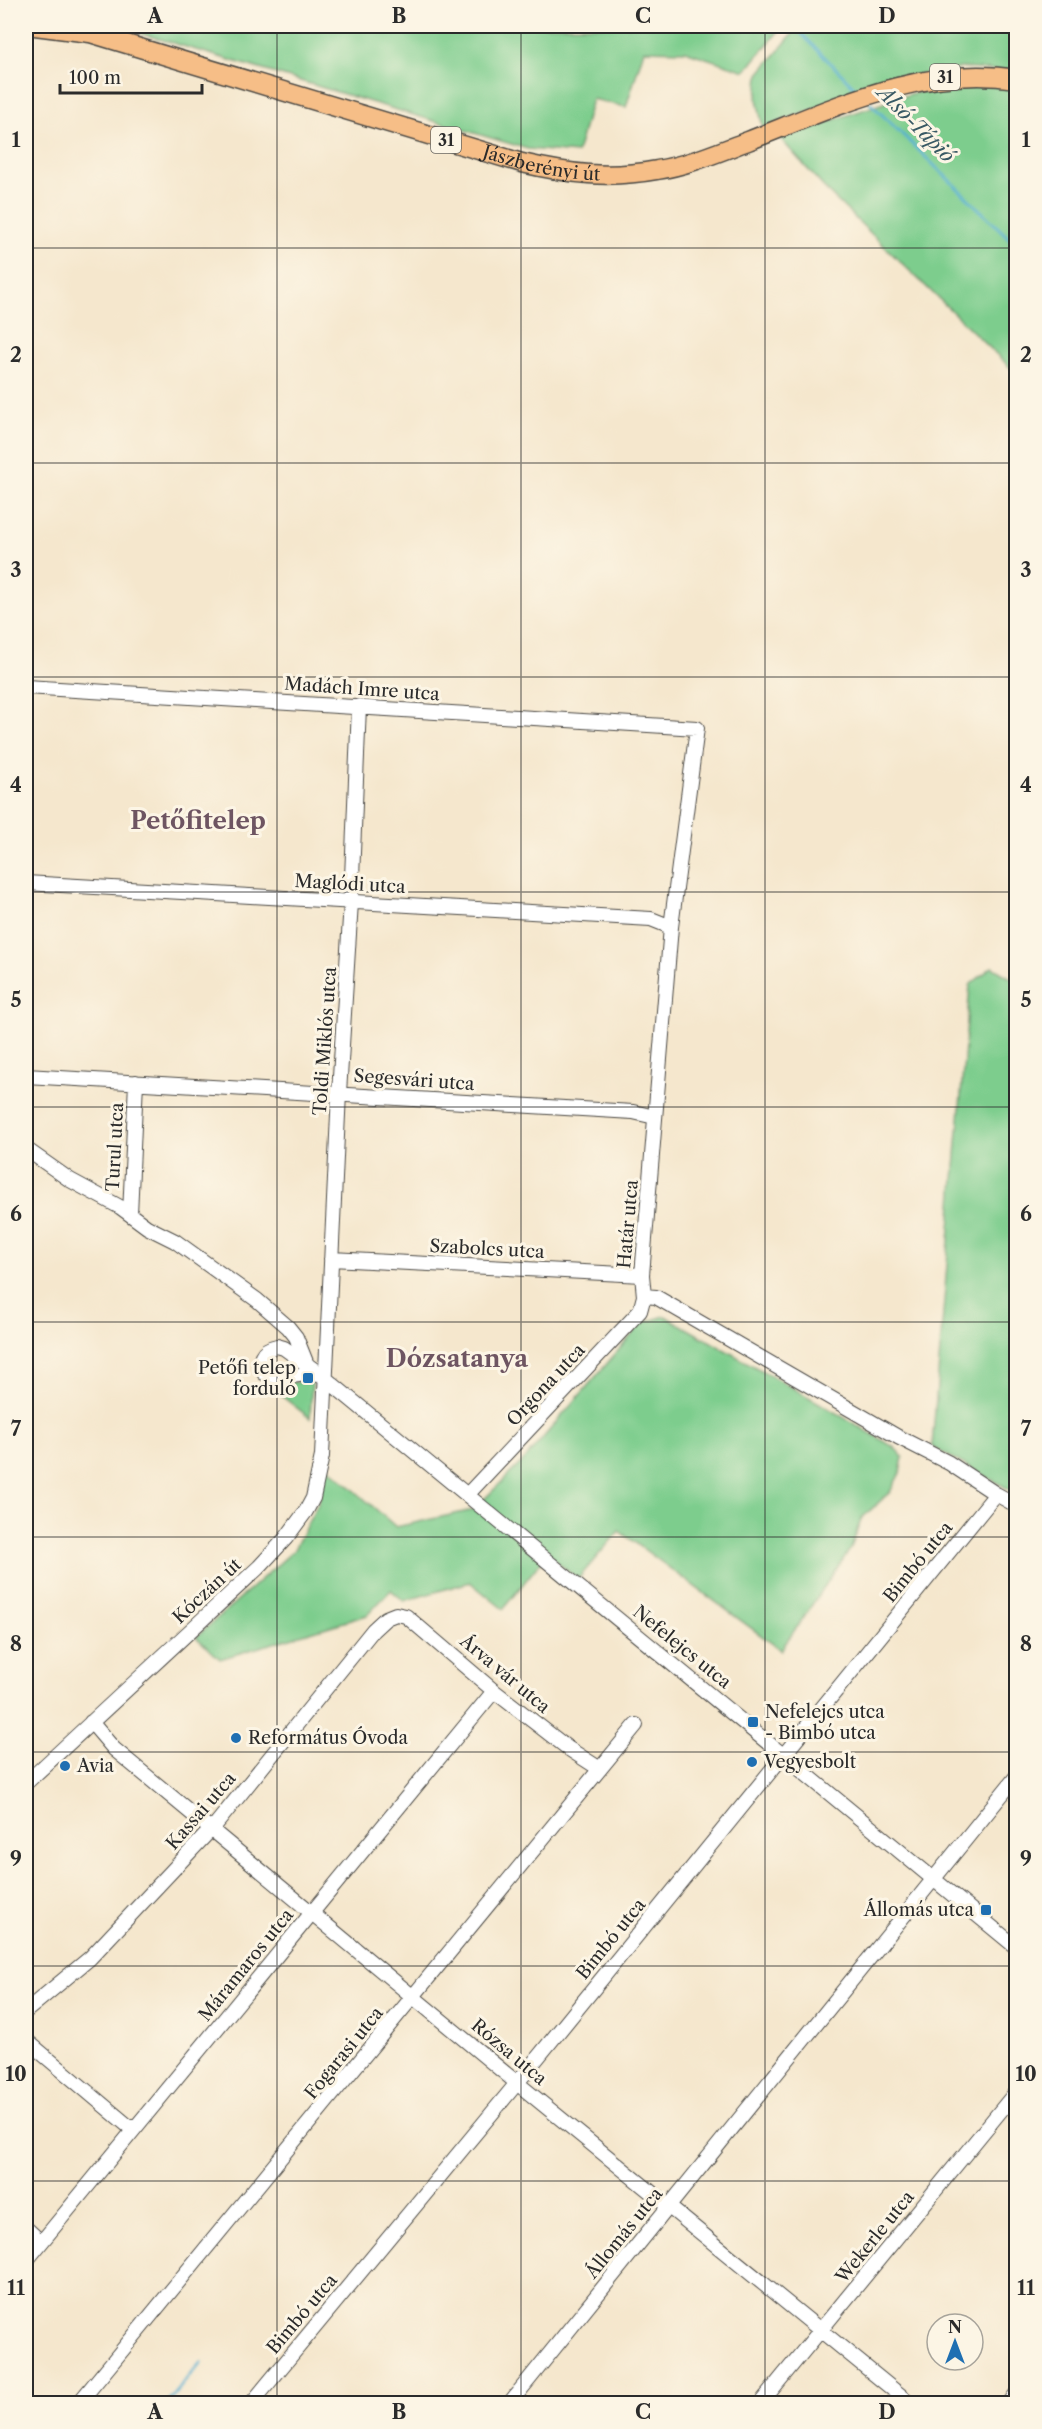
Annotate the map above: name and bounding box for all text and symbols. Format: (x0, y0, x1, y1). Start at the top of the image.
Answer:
text: A (146, 4, 163, 28)
text: B (392, 4, 407, 28)
text: C (635, 4, 651, 28)
text: D (878, 4, 896, 28)
scale bar (60, 57, 202, 95)
road number: 31 (930, 64, 960, 90)
text: 100 m (69, 67, 121, 89)
water label: Alsó-Tápió (870, 78, 960, 168)
road number: 31 (431, 127, 461, 153)
text: 1 (12, 128, 21, 152)
text: 1 (1022, 128, 1031, 152)
street label: Jászberényi út (477, 140, 601, 186)
text: 2 (10, 343, 22, 367)
text: 2 (1020, 343, 1032, 367)
text: 3 (10, 558, 22, 582)
text: 3 (1020, 558, 1032, 582)
street label: Madách Imre utca (284, 673, 441, 705)
text: 4 (10, 773, 22, 797)
text: 4 (1020, 773, 1032, 797)
district label: Petőfitelep (130, 806, 266, 835)
street label: Maglódi utca (294, 870, 407, 898)
street label: Toldi Miklós utca (309, 965, 341, 1116)
text: 5 (10, 988, 22, 1012)
text: 5 (1020, 988, 1032, 1012)
street label: Segesvári utca (353, 1065, 476, 1095)
street label: Turul utca (102, 1101, 128, 1192)
street label: Határ utca (613, 1178, 643, 1269)
text: 6 (10, 1202, 22, 1226)
text: 6 (1020, 1202, 1032, 1226)
street label: Szabolcs utca (429, 1235, 546, 1263)
street label: Orgona utca (502, 1339, 590, 1431)
district label: Dózsatanya (386, 1344, 529, 1373)
place label: Petőfi telep forduló (198, 1357, 296, 1400)
marker: Petőfi telep forduló (301, 1371, 315, 1385)
text: 7 (11, 1417, 22, 1441)
text: 7 (1021, 1417, 1032, 1441)
street label: Bimbó utca (879, 1517, 958, 1607)
street label: Kóczán út (168, 1553, 246, 1628)
street label: Nefelejcs utca (629, 1601, 736, 1694)
street label: Árva vár utca (455, 1629, 556, 1718)
text: 8 (10, 1632, 22, 1656)
text: 8 (1020, 1632, 1032, 1656)
place label: Nefelejcs utca - Bimbó utca (765, 1701, 885, 1744)
marker: Nefelejcs utca - Bimbó utca (746, 1715, 760, 1729)
place label: Református Óvoda (248, 1726, 409, 1749)
marker: Református Óvoda (229, 1731, 243, 1745)
place label: Vegyesbolt (763, 1751, 857, 1773)
place label: Avia (76, 1755, 114, 1777)
marker: Vegyesbolt (745, 1755, 759, 1769)
marker: Avia (58, 1759, 72, 1773)
street label: Kassai utca (161, 1767, 241, 1854)
text: 9 (10, 1847, 22, 1871)
text: 9 (1020, 1847, 1032, 1871)
street label: Bimbó utca (572, 1894, 651, 1984)
place label: Állomás utca (863, 1898, 974, 1921)
marker: Állomás utca (979, 1903, 993, 1917)
street label: Máramaros utca (194, 1904, 298, 2026)
street label: Fogarasi utca (300, 2002, 388, 2104)
street label: Rózsa utca (467, 2014, 552, 2090)
text: 10 (5, 2062, 27, 2086)
text: 10 (1015, 2062, 1037, 2086)
street label: Állomás utca (579, 2182, 668, 2284)
street label: Wekerle utca (831, 2186, 919, 2288)
street label: Bimbó utca (262, 2269, 342, 2359)
text: 11 (7, 2276, 25, 2300)
text: 11 (1017, 2276, 1035, 2300)
north arrow (925, 2312, 985, 2372)
text: N (948, 2317, 962, 2337)
text: A (146, 2400, 163, 2424)
text: B (392, 2400, 407, 2424)
text: C (635, 2400, 651, 2424)
text: D (878, 2400, 896, 2424)

